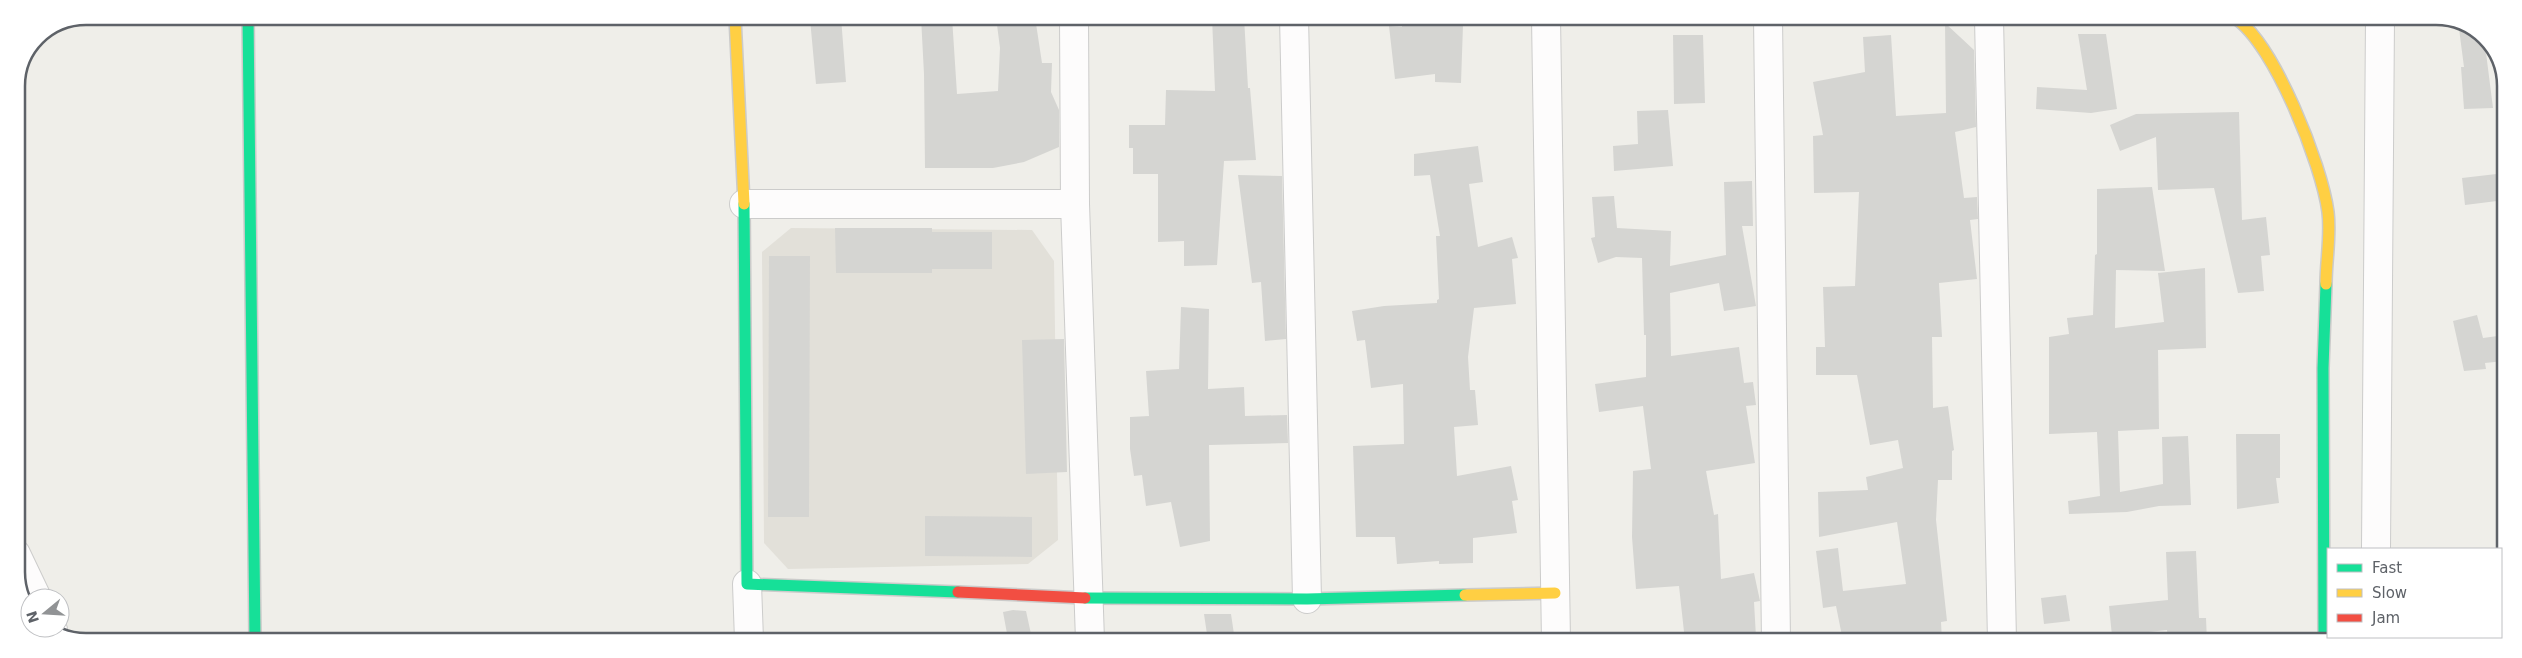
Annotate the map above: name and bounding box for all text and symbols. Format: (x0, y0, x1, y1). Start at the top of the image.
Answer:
legend (2327, 548, 2502, 638)
text: Fast (2372, 559, 2402, 577)
text: Slow (2372, 584, 2407, 602)
north arrow (20, 588, 70, 638)
text: N (23, 609, 42, 625)
text: Jam (2371, 609, 2400, 627)

